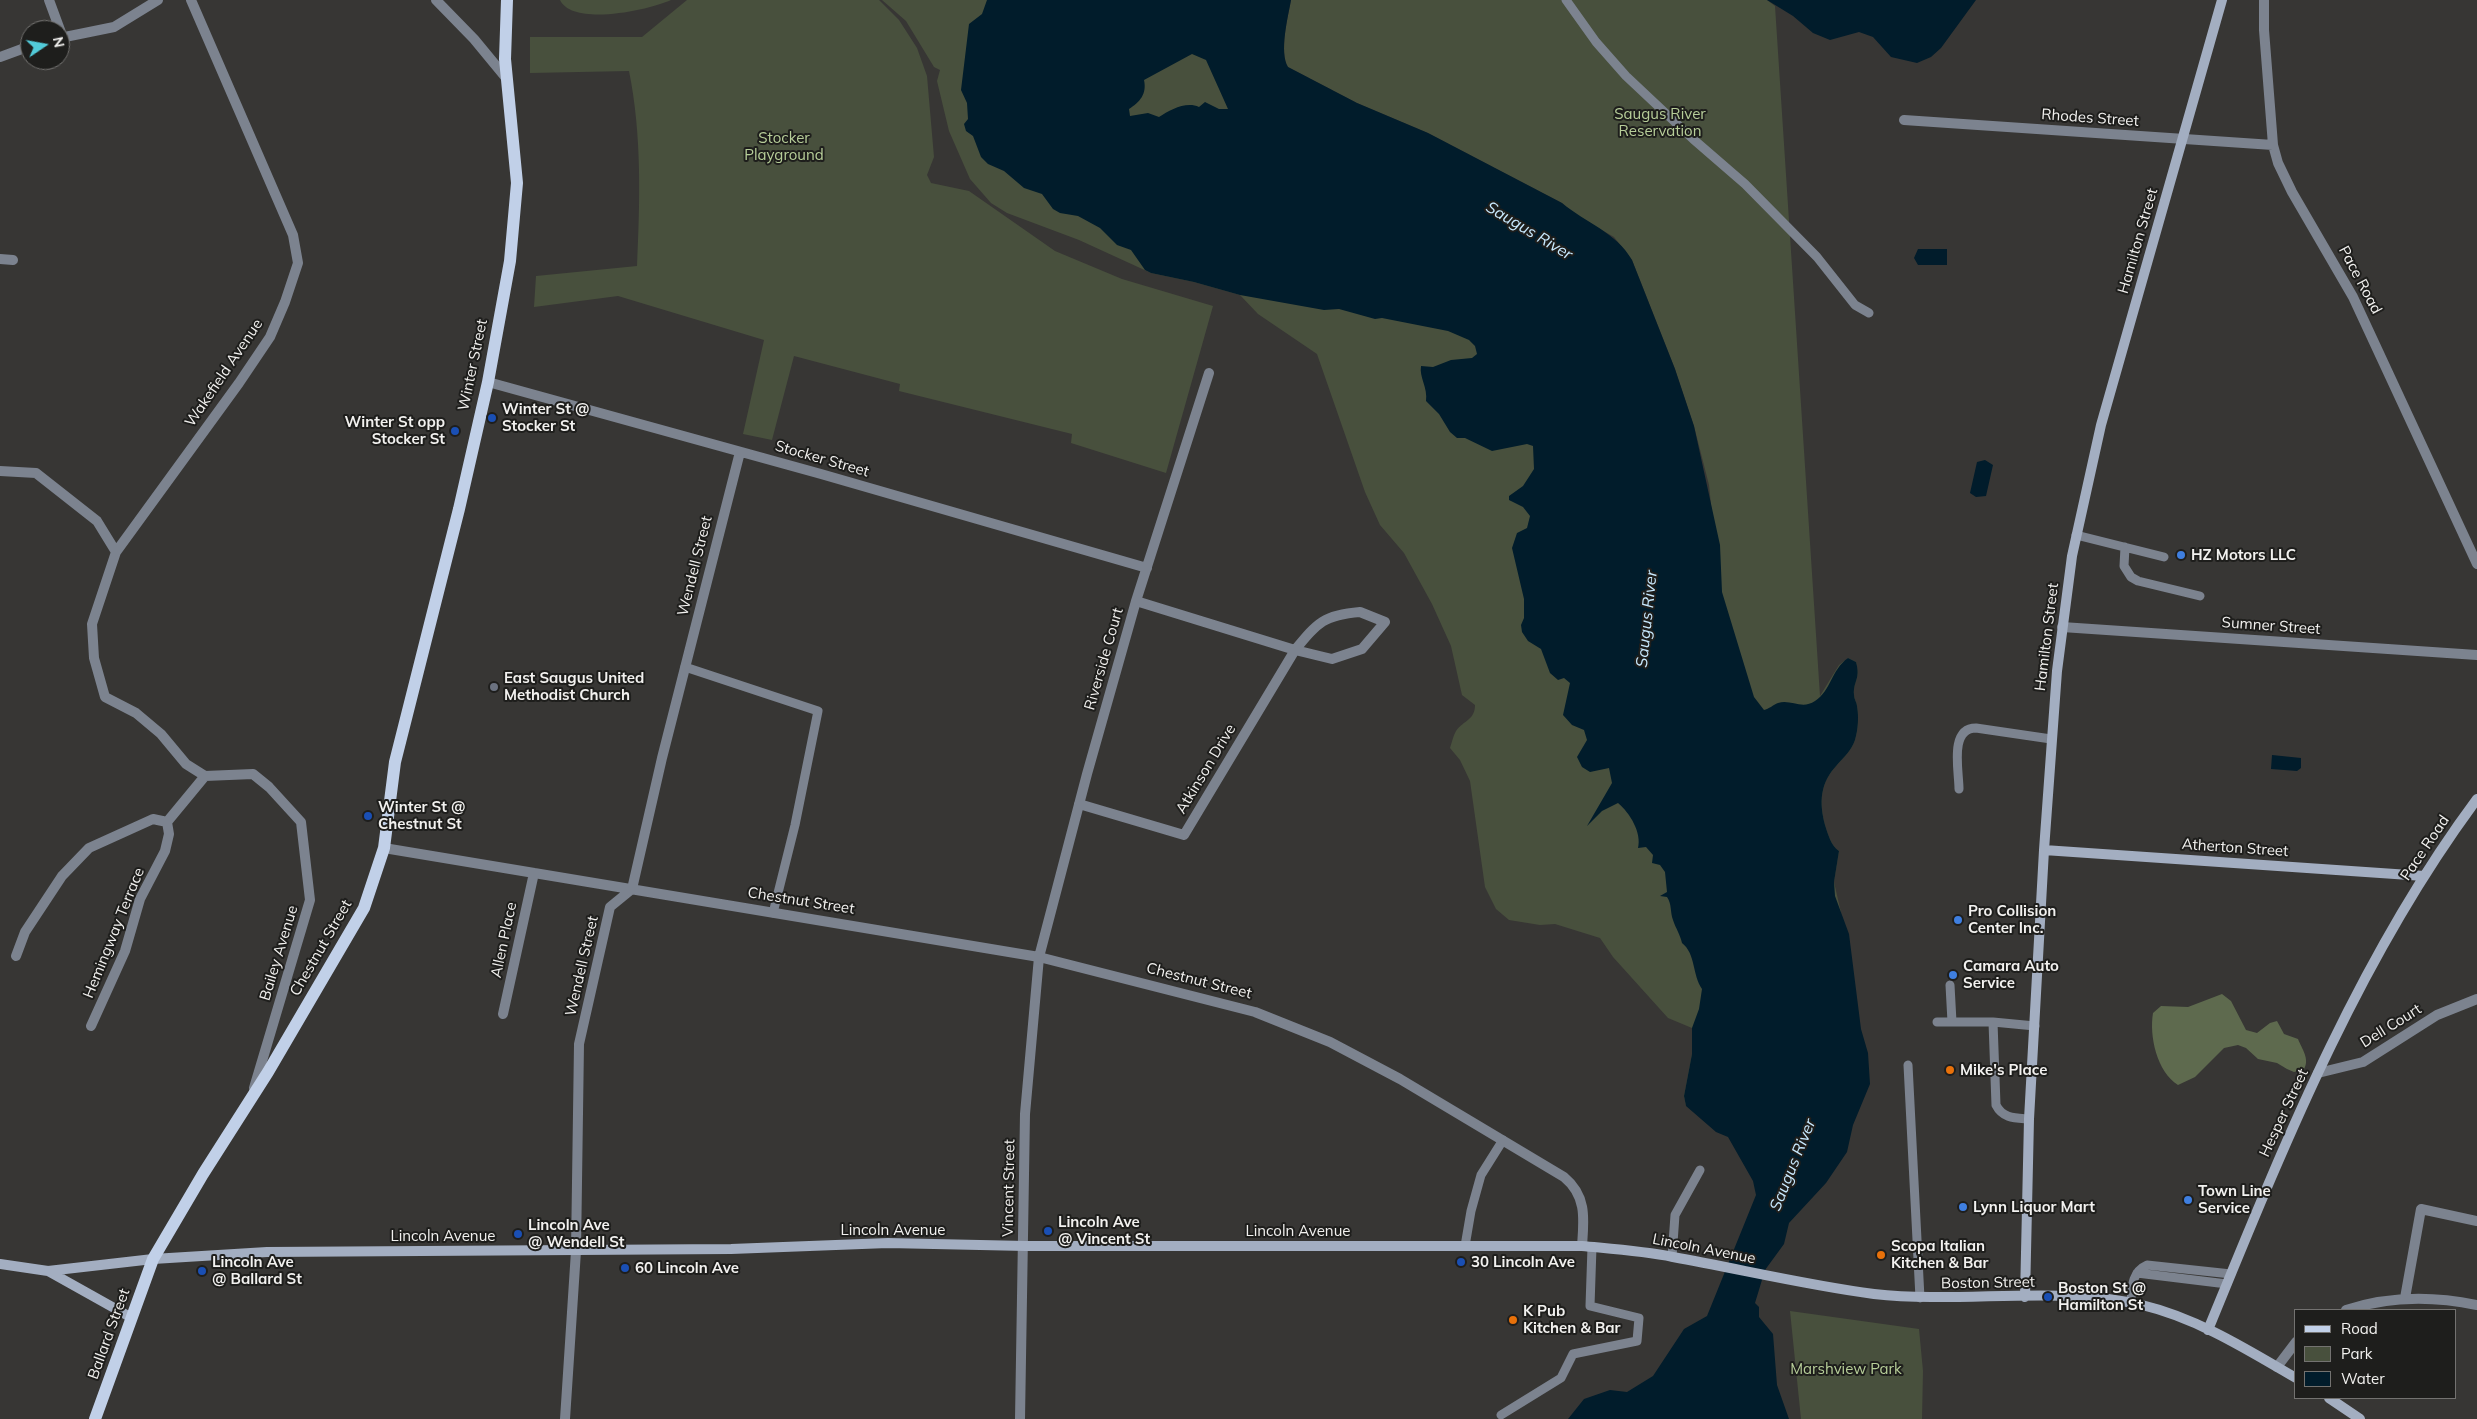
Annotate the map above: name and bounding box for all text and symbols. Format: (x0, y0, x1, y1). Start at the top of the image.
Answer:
north arrow (20, 20, 70, 70)
text: N (49, 35, 69, 49)
park label: Saugus River Reservation (1614, 105, 1706, 140)
street label: Rhodes Street (2041, 106, 2139, 130)
park label: Stocker Playground (744, 129, 824, 164)
street label: Hamilton Street (2114, 186, 2162, 296)
water label: Saugus River (1482, 198, 1576, 264)
street label: Pace Road (2335, 243, 2385, 317)
street label: Wakefield Avenue (181, 316, 267, 430)
street label: Winter Street (455, 318, 491, 412)
place label: Winter St @ Stocker St (502, 400, 589, 435)
marker: Winter St @ Stocker St (486, 412, 498, 424)
place label: Winter St opp Stocker St (345, 413, 445, 448)
marker: Winter St opp Stocker St (449, 425, 461, 437)
street label: Stocker Street (773, 437, 871, 481)
street label: Wendell Street (674, 514, 716, 618)
place label: HZ Motors LLC (2191, 546, 2296, 564)
marker: HZ Motors LLC (2175, 549, 2187, 561)
water label: Saugus River (1632, 569, 1662, 669)
street label: Hamilton Street (2031, 582, 2063, 692)
street label: Riverside Court (1081, 606, 1127, 712)
street label: Sumner Street (2221, 614, 2321, 638)
place label: East Saugus United Methodist Church (504, 669, 644, 704)
marker: East Saugus United Methodist Church (488, 681, 500, 693)
street label: Atkinson Drive (1172, 721, 1240, 817)
place label: Winter St @ Chestnut St (378, 798, 465, 833)
marker: Winter St @ Chestnut St (362, 810, 374, 822)
street label: Pace Road (2397, 812, 2453, 884)
street label: Atherton Street (2181, 835, 2289, 861)
street label: Hemingway Terrace (80, 865, 148, 1001)
street label: Chestnut Street (746, 884, 856, 918)
street label: Chestnut Street (286, 897, 356, 999)
street label: Allen Place (487, 901, 521, 979)
place label: Pro Collision Center Inc. (1968, 902, 2056, 937)
street label: Bailey Avenue (256, 903, 302, 1003)
street label: Wendell Street (562, 914, 602, 1018)
marker: Pro Collision Center Inc. (1952, 914, 1964, 926)
place label: Camara Auto Service (1963, 957, 2059, 992)
street label: Chestnut Street (1144, 959, 1254, 1003)
marker: Camara Auto Service (1947, 969, 1959, 981)
street label: Dell Court (2357, 1000, 2425, 1052)
place label: Mike's Place (1960, 1061, 2047, 1079)
marker: Mike's Place (1944, 1064, 1956, 1076)
street label: Hesper Street (2256, 1066, 2312, 1160)
water label: Saugus River (1766, 1116, 1820, 1214)
street label: Vincent Street (999, 1139, 1019, 1237)
place label: Town Line Service (2198, 1182, 2271, 1217)
marker: Town Line Service (2182, 1194, 2194, 1206)
place label: Lynn Liquor Mart (1973, 1198, 2095, 1216)
marker: Lynn Liquor Mart (1957, 1201, 1969, 1213)
place label: Lincoln Ave @ Vincent St (1058, 1213, 1150, 1248)
place label: Lincoln Ave @ Wendell St (528, 1216, 624, 1251)
street label: Lincoln Avenue (841, 1221, 945, 1239)
street label: Lincoln Avenue (1246, 1222, 1350, 1240)
marker: Lincoln Ave @ Vincent St (1042, 1225, 1054, 1237)
street label: Lincoln Avenue (391, 1227, 495, 1245)
marker: Lincoln Ave @ Wendell St (512, 1228, 524, 1240)
street label: Lincoln Avenue (1651, 1230, 1757, 1268)
place label: Scopa Italian Kitchen & Bar (1891, 1237, 1988, 1272)
marker: Scopa Italian Kitchen & Bar (1875, 1249, 1887, 1261)
place label: Lincoln Ave @ Ballard St (212, 1253, 302, 1288)
place label: 30 Lincoln Ave (1471, 1253, 1575, 1271)
marker: 30 Lincoln Ave (1455, 1256, 1467, 1268)
place label: 60 Lincoln Ave (635, 1259, 739, 1277)
marker: 60 Lincoln Ave (619, 1262, 631, 1274)
marker: Lincoln Ave @ Ballard St (196, 1265, 208, 1277)
street label: Boston Street (1941, 1273, 2035, 1293)
place label: Boston St @ Hamilton St (2058, 1279, 2146, 1314)
street label: Ballard Street (84, 1286, 134, 1382)
marker: Boston St @ Hamilton St (2042, 1291, 2054, 1303)
place label: K Pub Kitchen & Bar (1523, 1302, 1620, 1337)
legend (2294, 1309, 2457, 1399)
marker: K Pub Kitchen & Bar (1507, 1314, 1519, 1326)
text: Road (2341, 1319, 2378, 1338)
text: Park (2341, 1344, 2373, 1363)
park label: Marshview Park (1790, 1360, 1902, 1378)
text: Water (2341, 1369, 2385, 1388)

